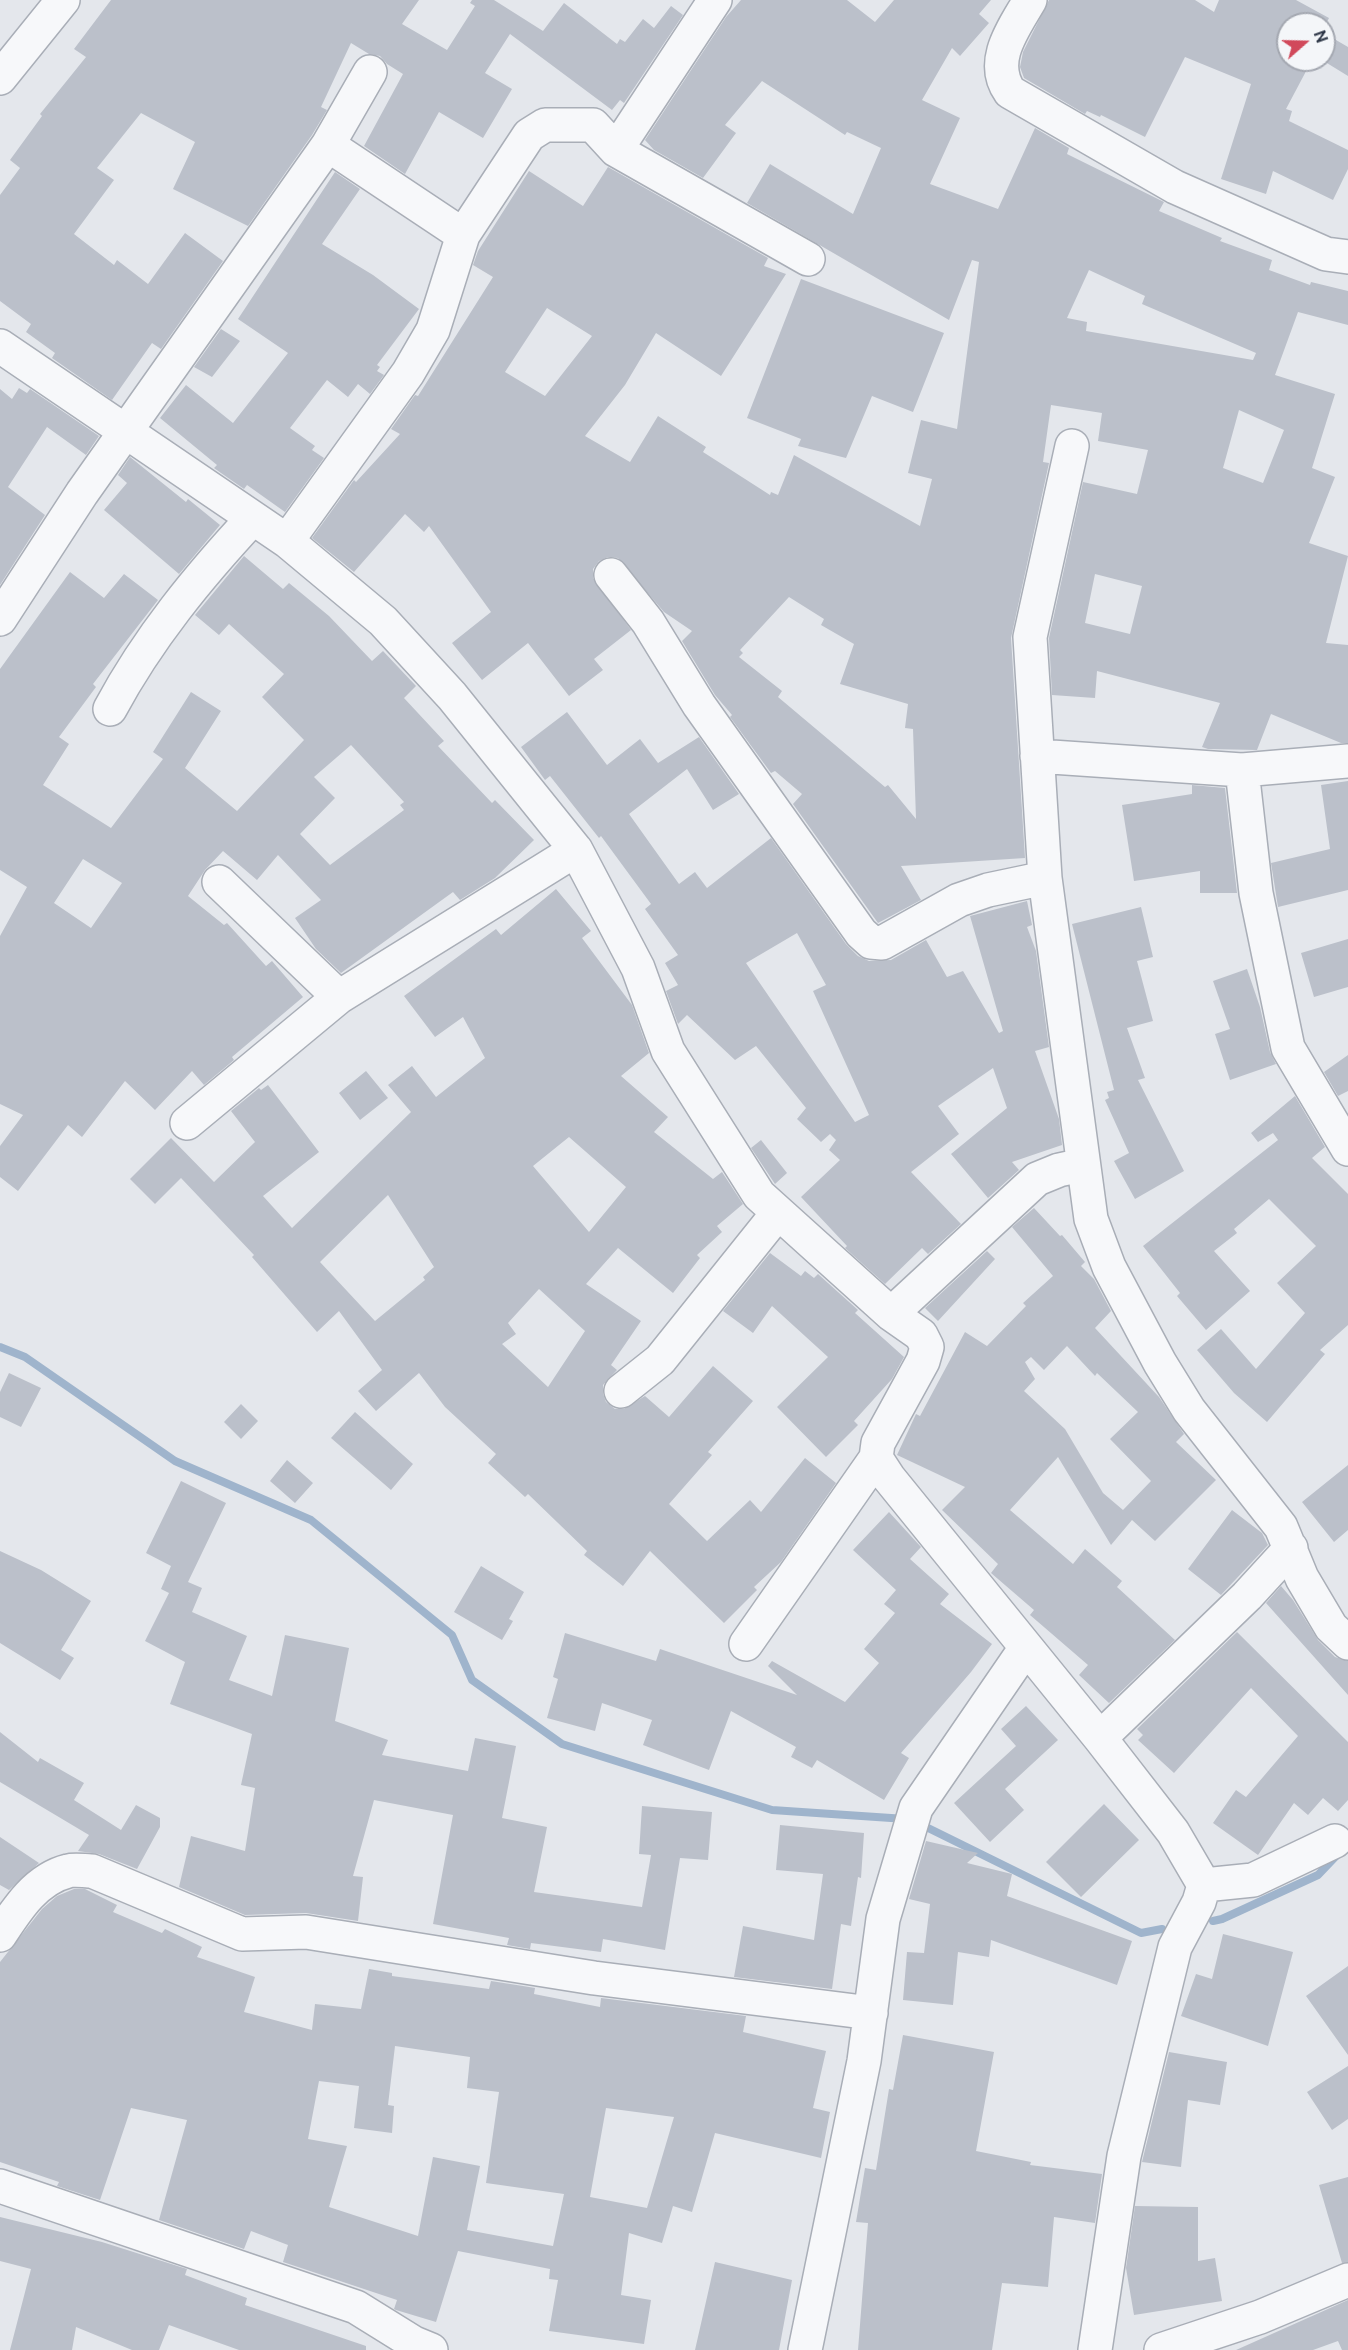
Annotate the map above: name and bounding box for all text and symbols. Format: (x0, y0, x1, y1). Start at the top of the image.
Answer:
north arrow (1276, 12, 1336, 72)
text: N (1311, 28, 1332, 45)

